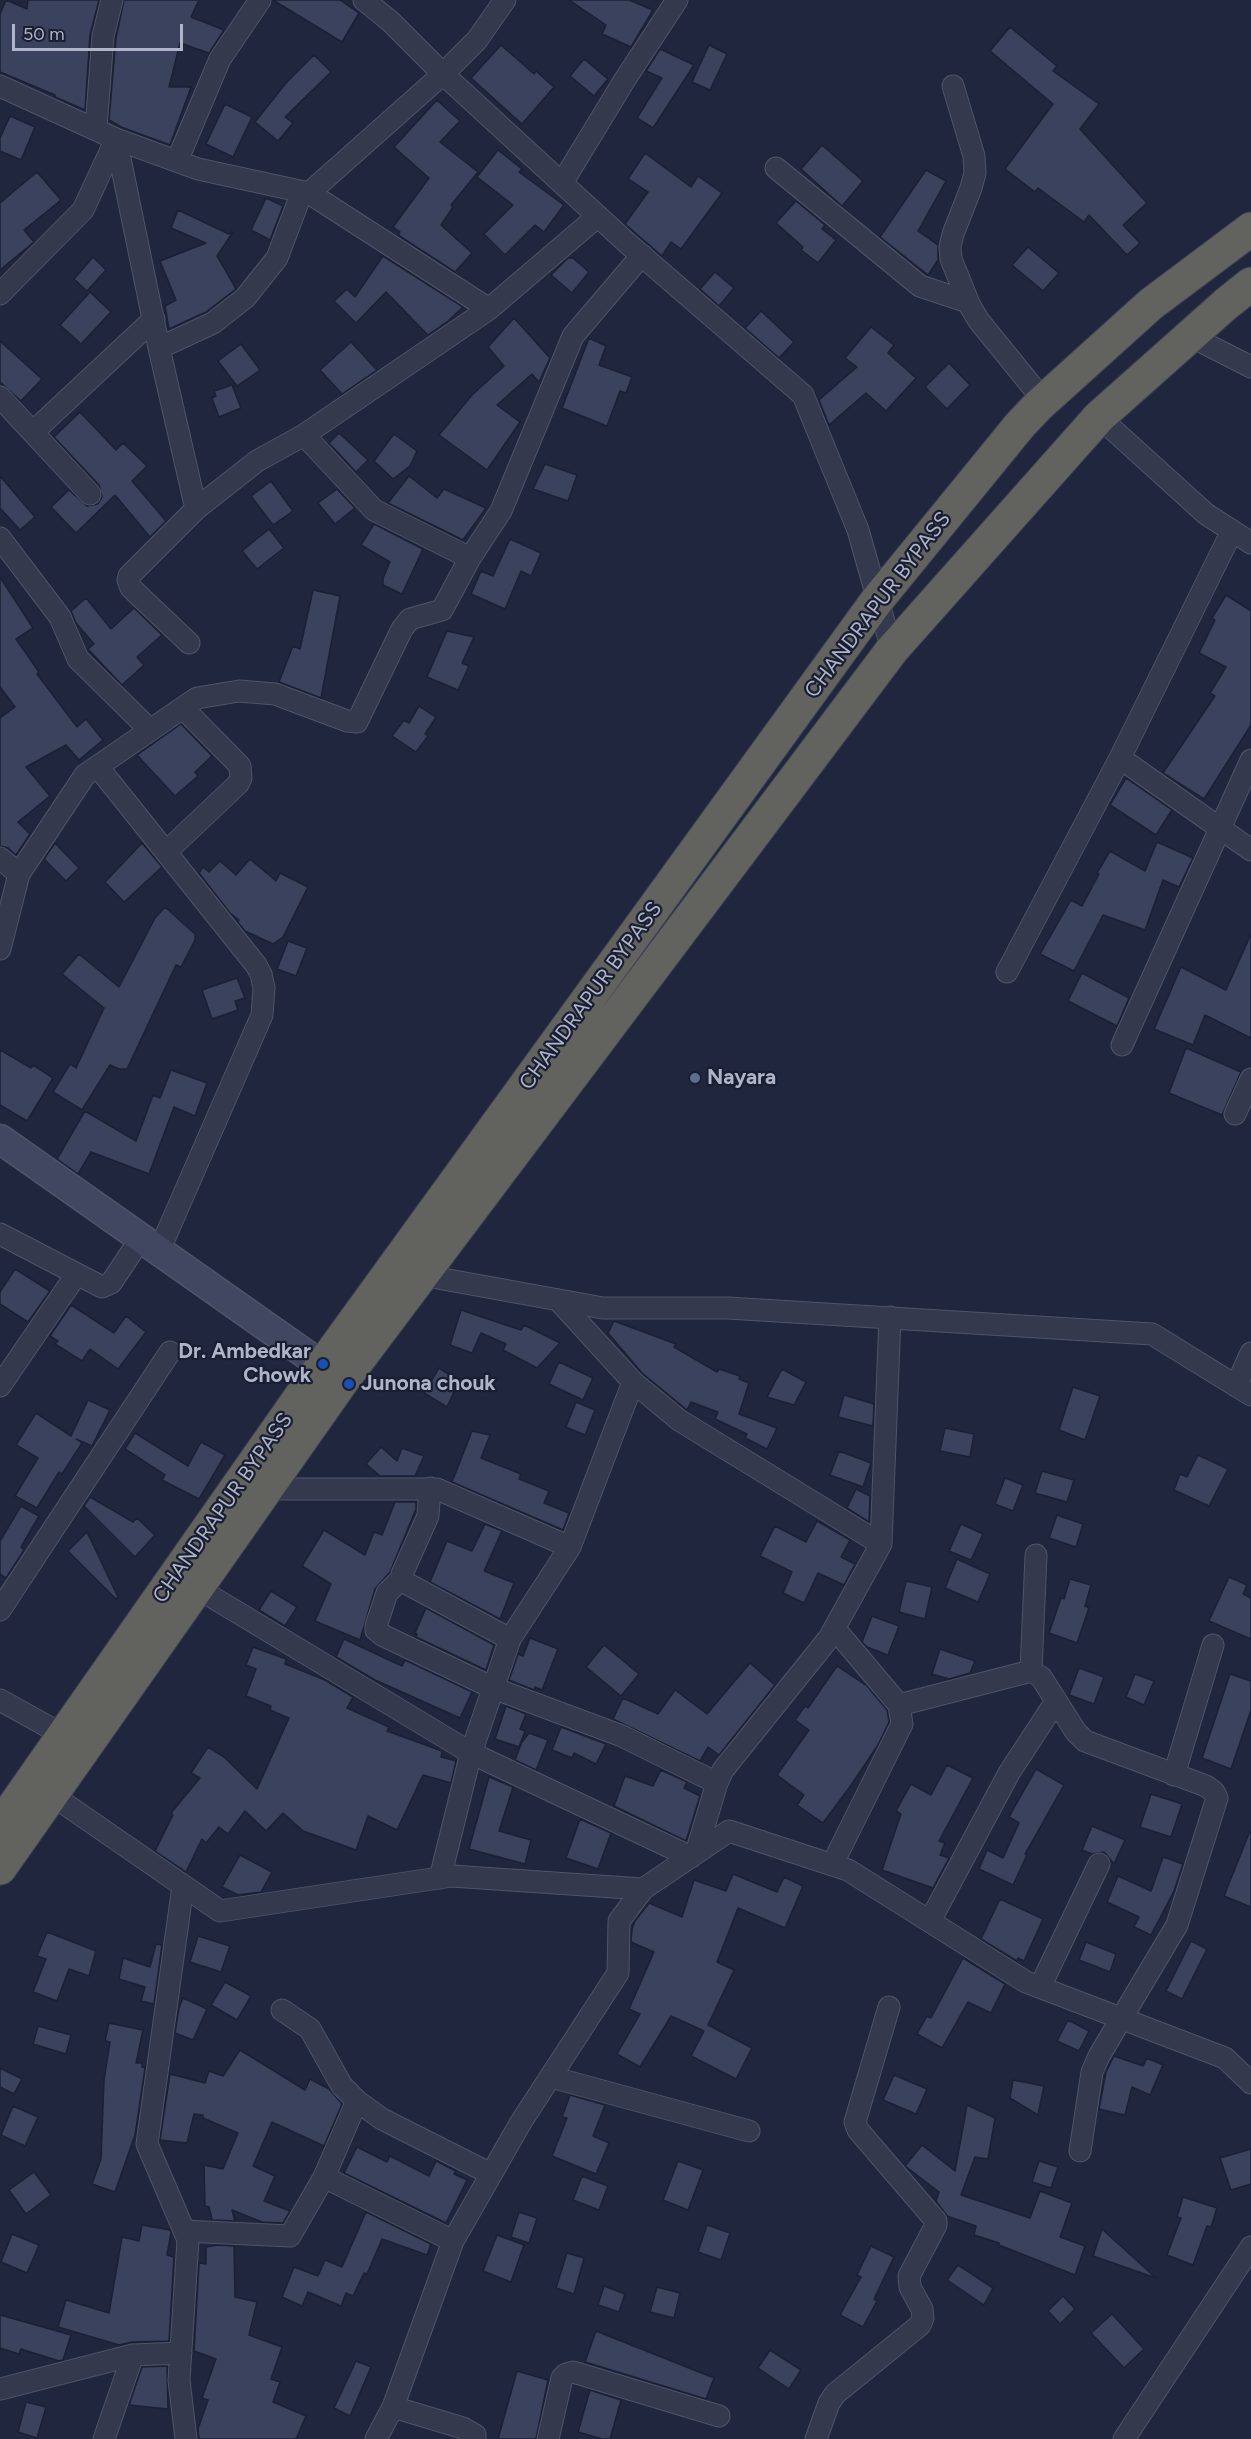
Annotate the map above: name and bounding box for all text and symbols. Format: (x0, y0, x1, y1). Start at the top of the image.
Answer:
scale bar (15, 12, 186, 50)
text: 50 m (23, 23, 65, 45)
street label: CHANDRAPUR BYPASS (800, 507, 956, 703)
street label: CHANDRAPUR BYPASS (514, 897, 668, 1095)
place label: Nayara (707, 1065, 776, 1091)
marker: Nayara (688, 1071, 702, 1085)
place label: Dr. Ambedkar Chowk (178, 1339, 311, 1389)
marker: Dr. Ambedkar Chowk (316, 1357, 330, 1371)
place label: Junona chouk (361, 1371, 496, 1397)
marker: Junona chouk (342, 1377, 356, 1391)
street label: CHANDRAPUR BYPASS (148, 1408, 298, 1608)

